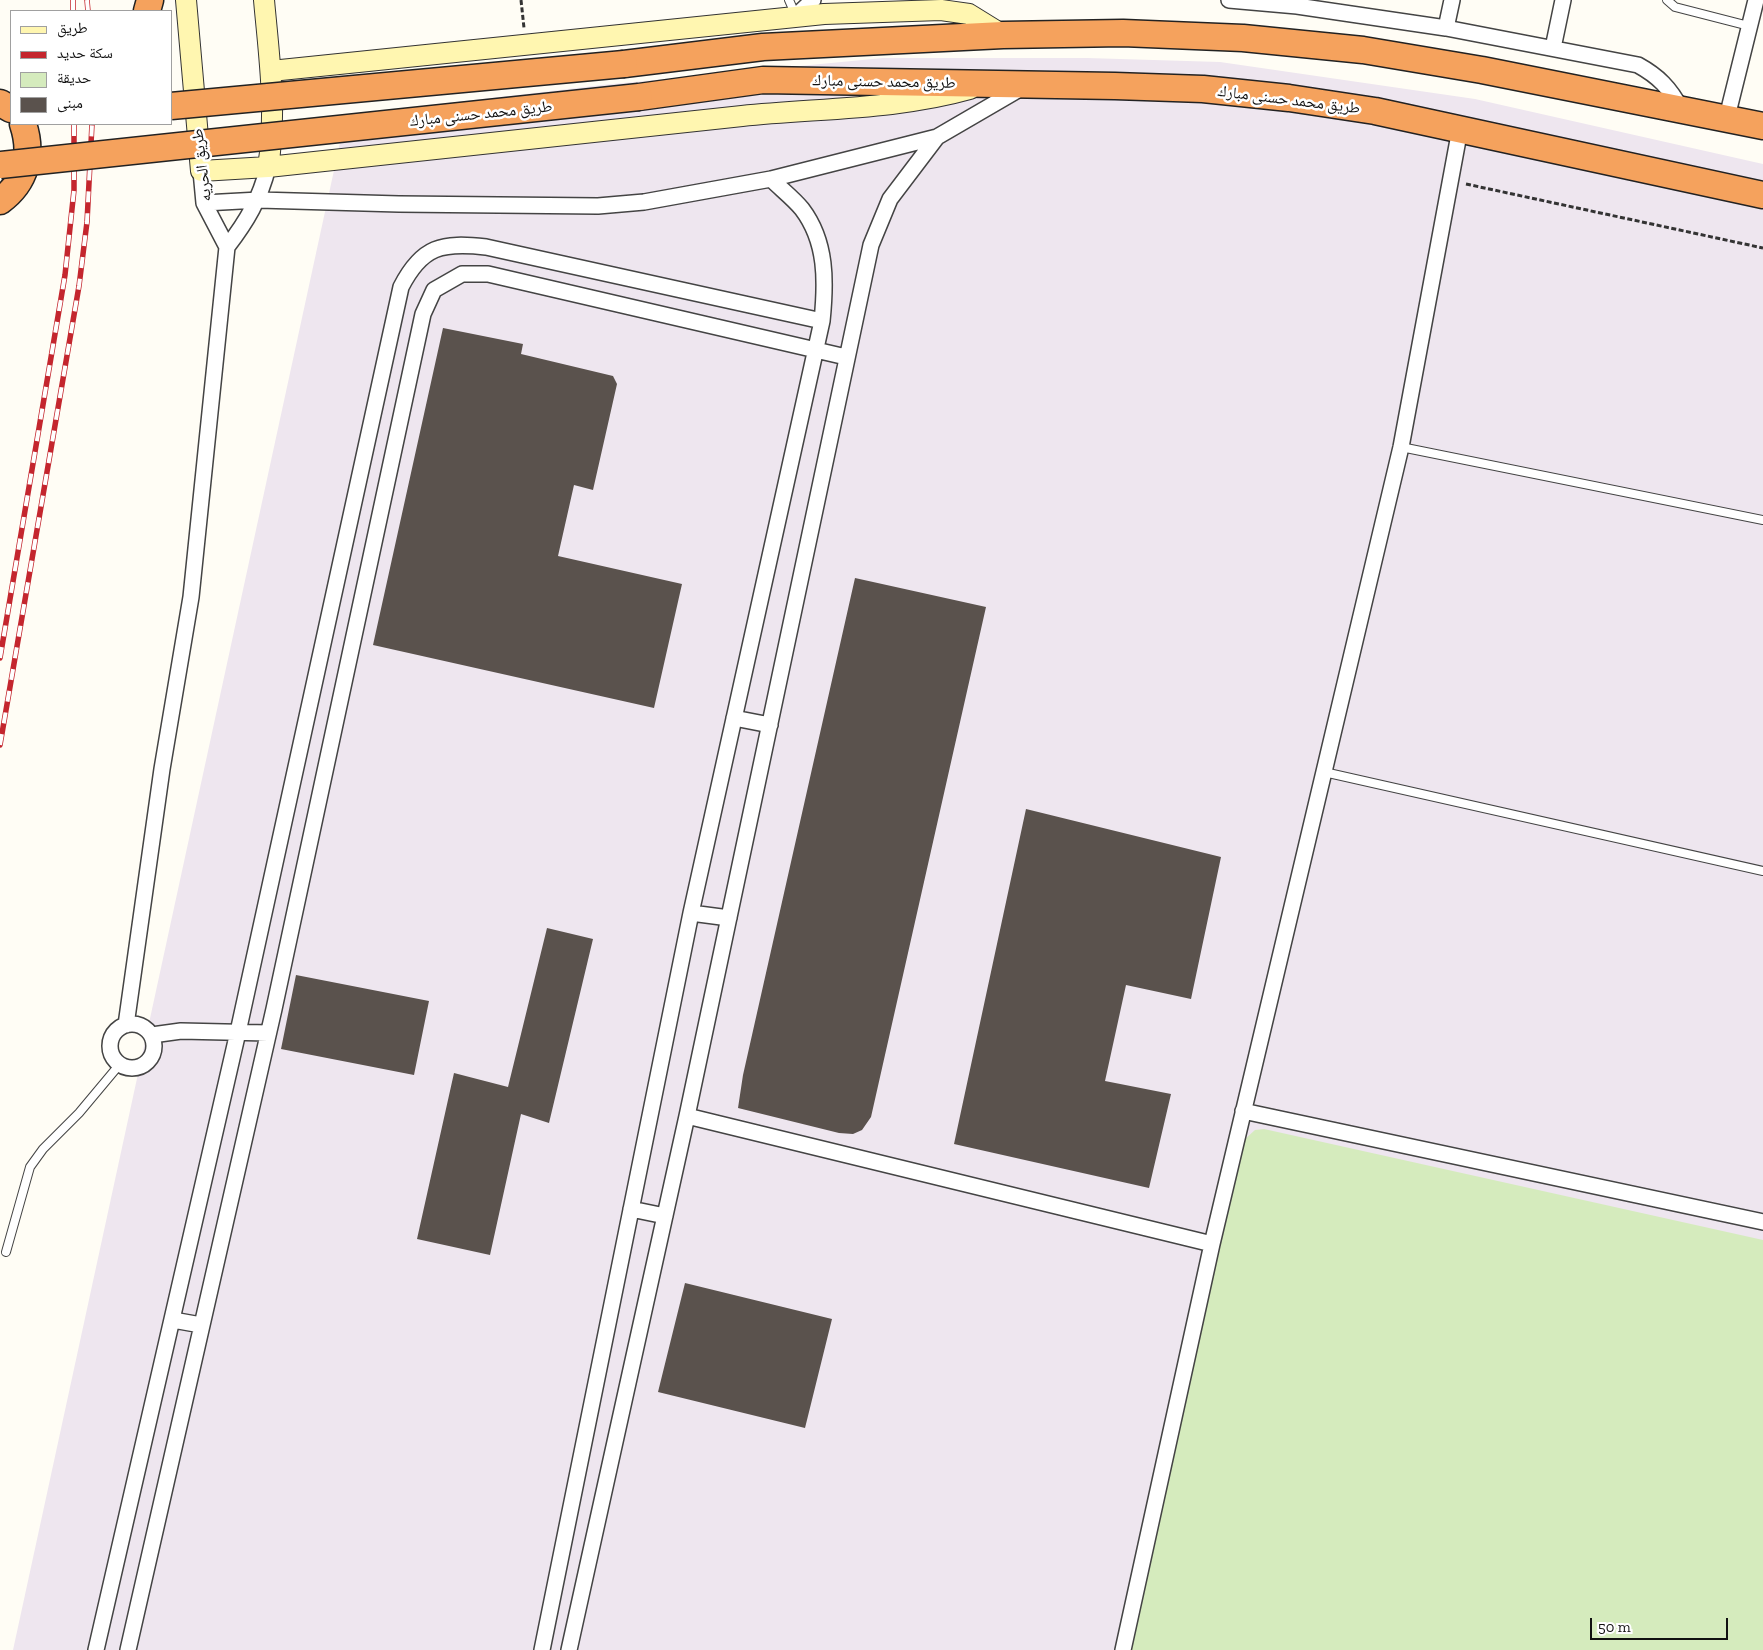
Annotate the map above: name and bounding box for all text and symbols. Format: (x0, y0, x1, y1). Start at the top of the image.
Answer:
legend (10, 10, 172, 125)
text: طريق (57, 19, 88, 37)
text: سكة حديد (57, 44, 113, 62)
text: حديقة (57, 69, 91, 87)
street label: طريق محمد حسنى مبارك (812, 71, 956, 93)
street label: طريق محمد حسنى مبارك (1217, 82, 1361, 118)
text: مبنى (57, 94, 83, 112)
street label: طريق محمد حسنى مبارك (409, 97, 553, 131)
street label: طريق الحريه (188, 127, 216, 203)
scale bar (1593, 1608, 1730, 1640)
text: 50 m (1598, 1618, 1631, 1636)

